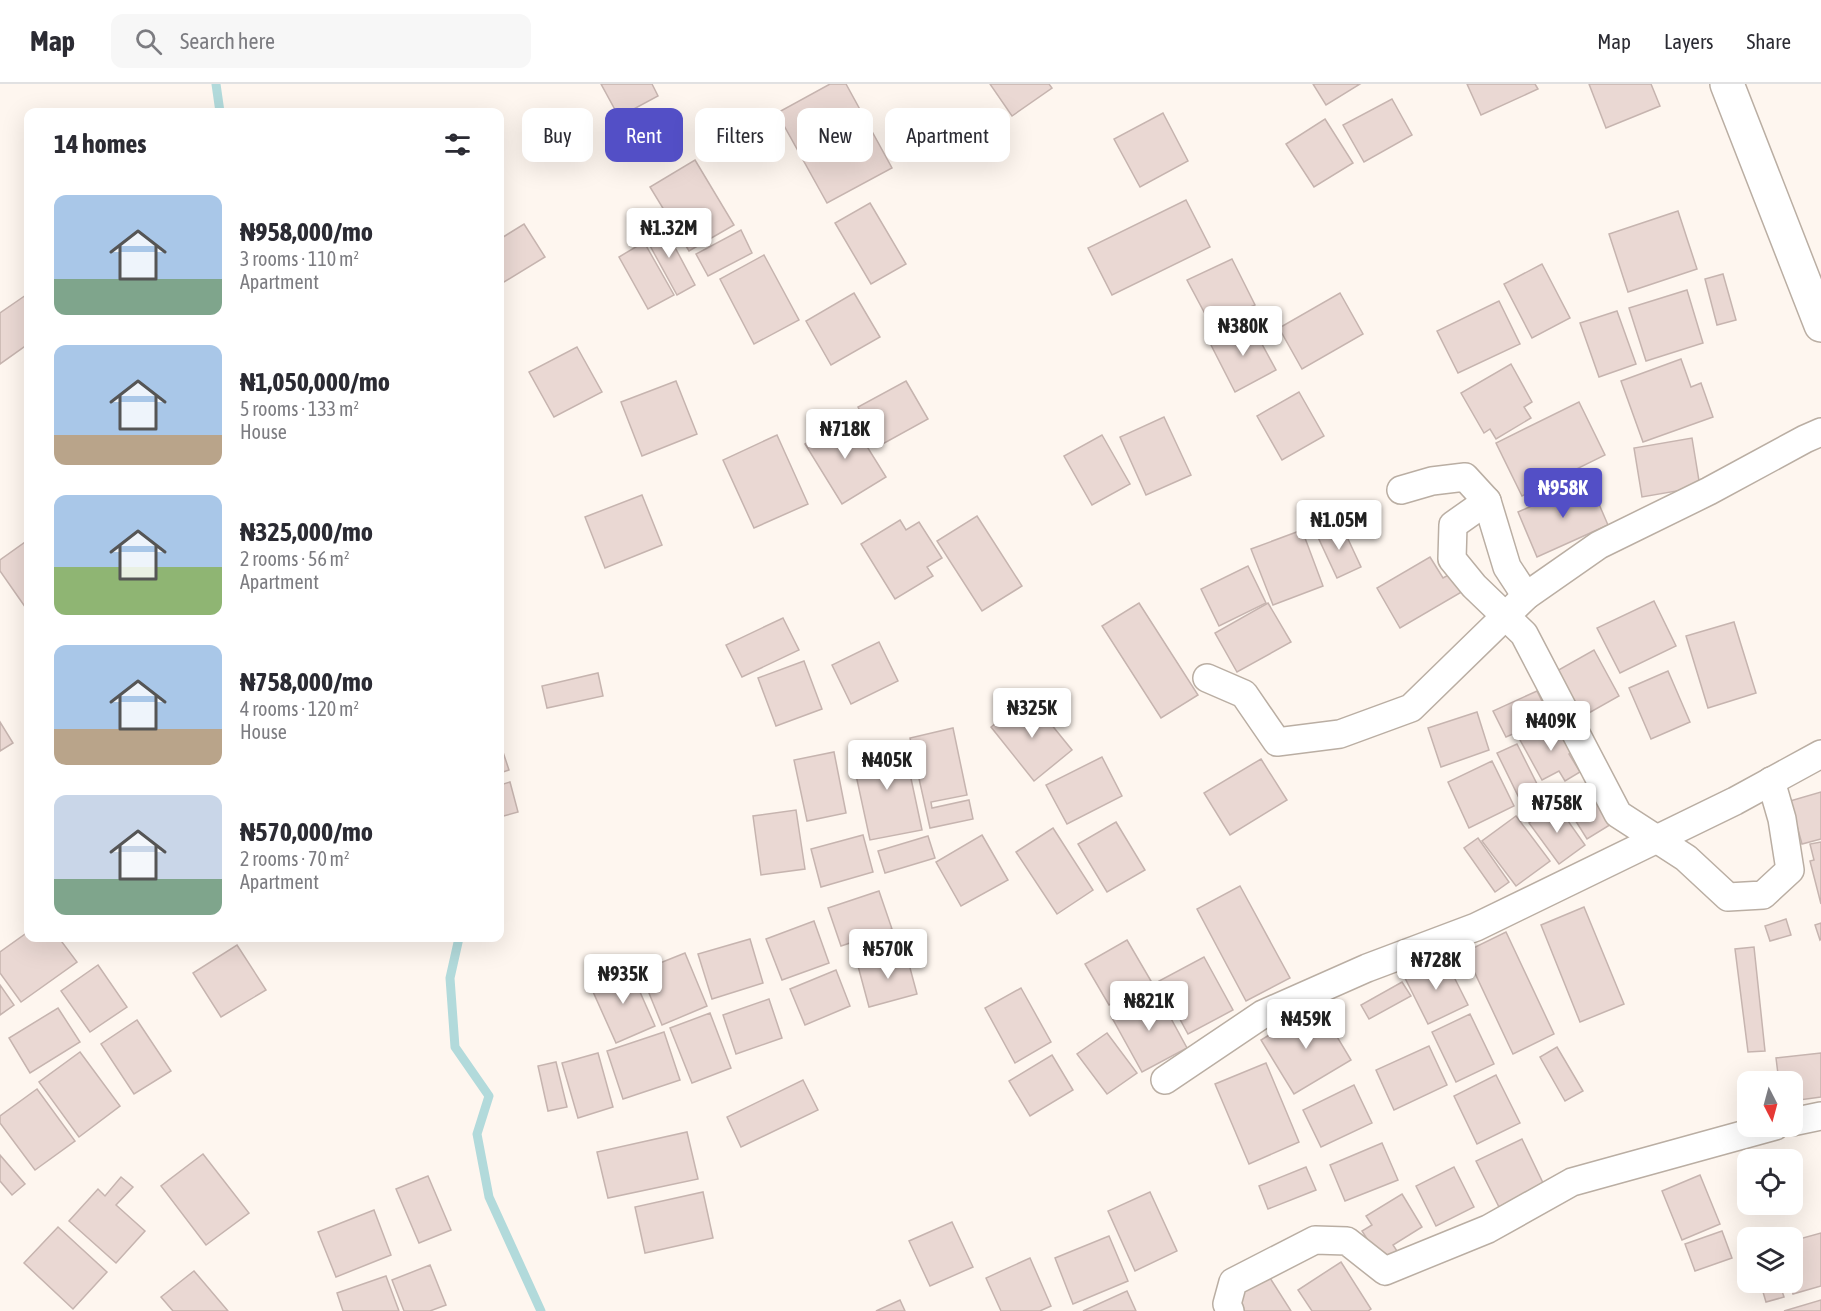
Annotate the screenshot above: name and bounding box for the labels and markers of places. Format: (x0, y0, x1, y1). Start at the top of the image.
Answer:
pin: ₦1.32M (620, 208, 718, 259)
pin: ₦380K (1201, 306, 1285, 357)
pin: ₦718K (803, 409, 887, 460)
pin: ₦958K (1521, 468, 1605, 519)
pin: ₦1.05M (1290, 500, 1388, 551)
pin: ₦325K (990, 688, 1074, 739)
pin: ₦409K (1509, 701, 1593, 752)
pin: ₦405K (845, 740, 929, 791)
pin: ₦758K (1515, 783, 1599, 834)
pin: ₦570K (846, 929, 930, 980)
pin: ₦728K (1394, 940, 1478, 991)
pin: ₦935K (581, 954, 665, 1005)
pin: ₦821K (1107, 981, 1191, 1032)
pin: ₦459K (1264, 999, 1348, 1050)

